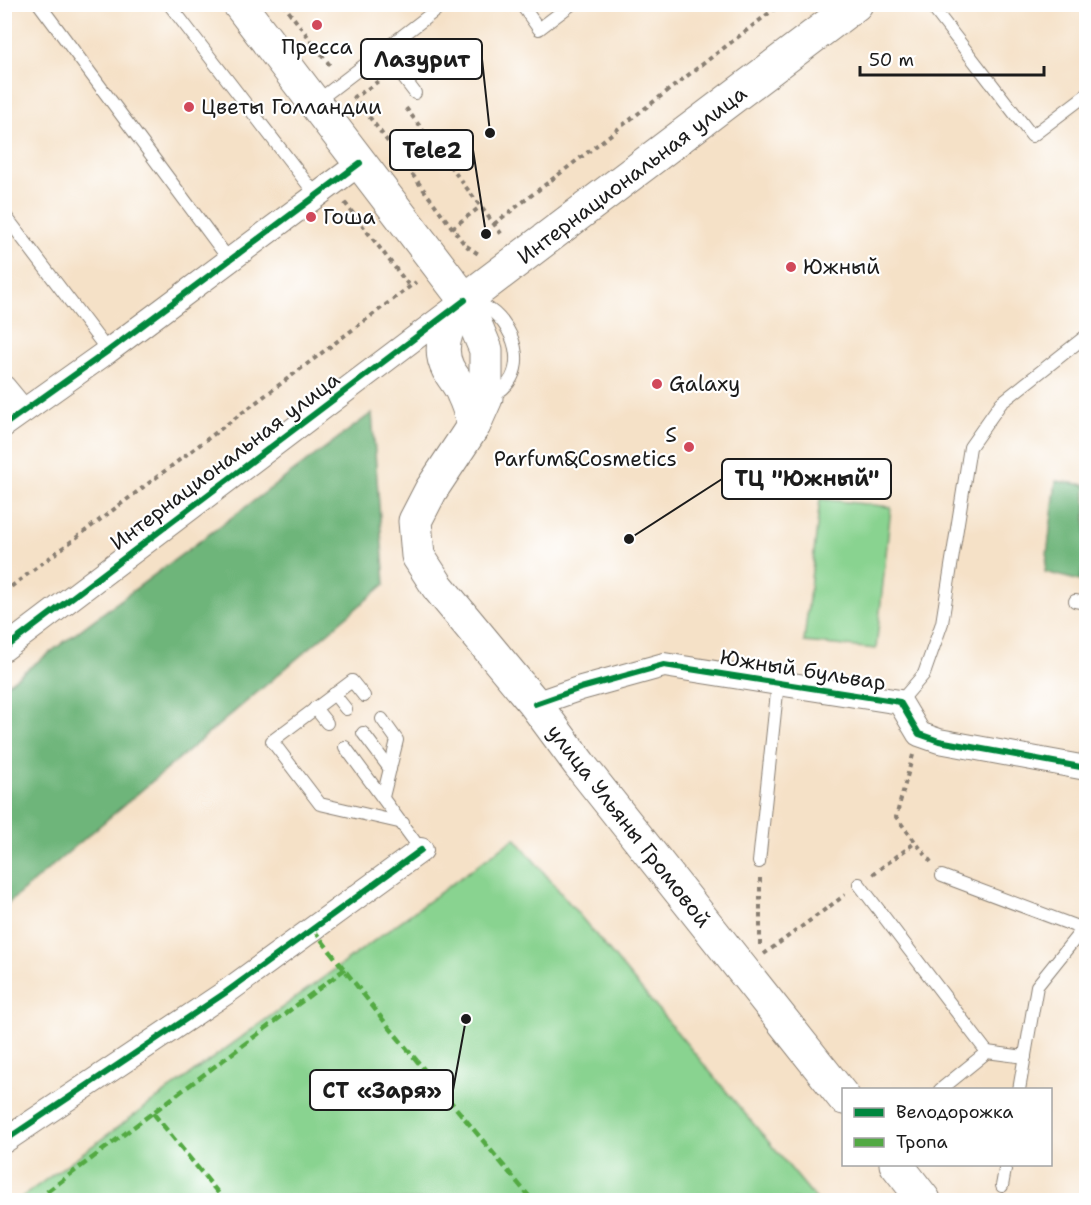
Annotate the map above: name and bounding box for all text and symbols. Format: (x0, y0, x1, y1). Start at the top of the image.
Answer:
marker: Пресса (310, 18, 324, 32)
place label: Пресса (282, 33, 353, 61)
callout: Лазурит (361, 39, 482, 79)
scale bar (860, 39, 1044, 77)
text: Лазурит (374, 45, 471, 74)
text: 50 m (869, 48, 914, 72)
street label: Интернациональная улица (512, 79, 752, 271)
place label: Цветы Голландии (201, 93, 382, 121)
marker: Цветы Голландии (182, 100, 196, 114)
callout: Tele2 (390, 130, 473, 170)
text: Tele2 (402, 136, 462, 165)
place label: Гоша (323, 203, 376, 231)
marker: Гоша (304, 210, 318, 224)
place label: Южный (803, 253, 880, 281)
marker: Южный (784, 260, 798, 274)
street label: Интернациональная улица (105, 365, 345, 557)
place label: Galaxy (669, 370, 740, 398)
marker: Galaxy (650, 377, 664, 391)
place label: S Parfum&Cosmetics (494, 421, 677, 473)
marker: S Parfum&Cosmetics (682, 440, 696, 454)
callout: ТЦ "Южный" (722, 459, 891, 499)
text: ТЦ "Южный" (734, 464, 880, 493)
street label: Южный бульвар (718, 643, 888, 697)
street label: улица Ульяны Громовой (541, 719, 717, 934)
callout: СТ «Заря» (310, 1070, 453, 1110)
text: СТ «Заря» (322, 1076, 442, 1105)
legend (842, 1088, 1052, 1166)
text: Велодорожка (896, 1100, 1014, 1124)
text: Тропа (896, 1130, 948, 1154)

